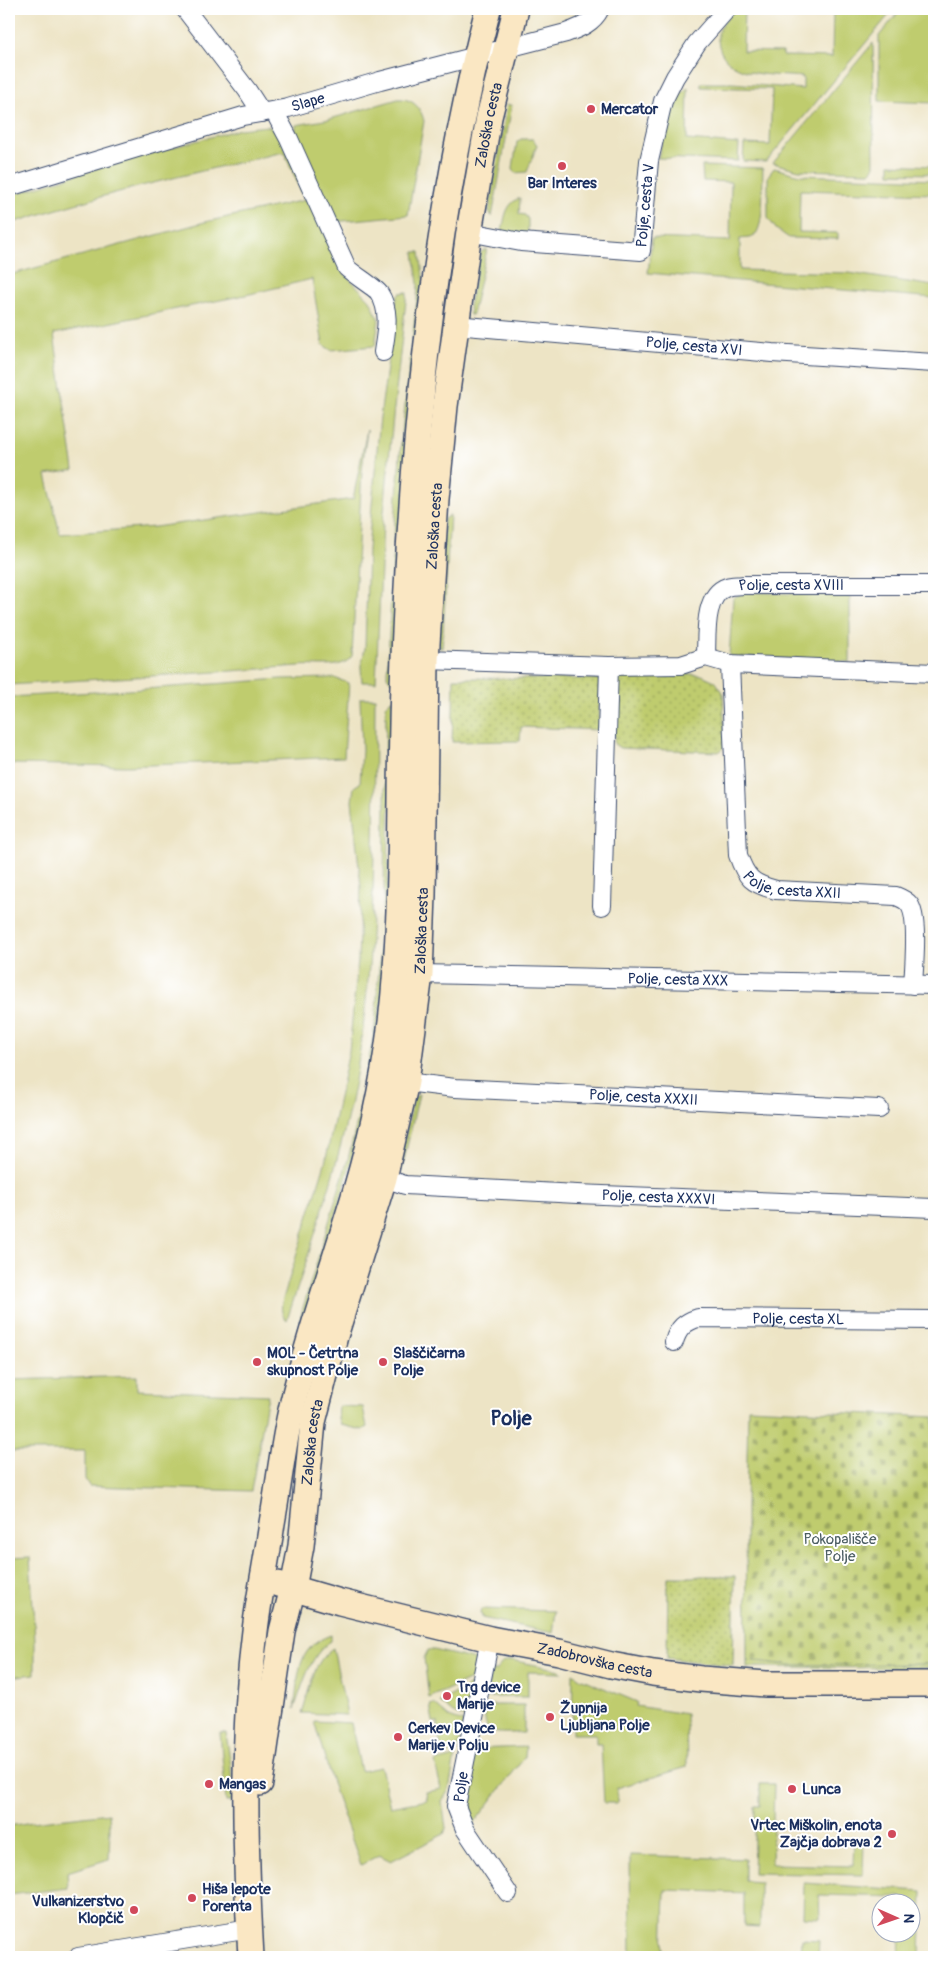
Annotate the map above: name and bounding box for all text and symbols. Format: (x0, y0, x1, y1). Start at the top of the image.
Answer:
street label: Zaloška cesta (471, 81, 507, 169)
street label: Slape (289, 89, 328, 117)
place label: Mercator (601, 100, 659, 119)
marker: Mercator (585, 103, 597, 115)
marker: Bar Interes (556, 160, 568, 172)
street label: Polje, cesta V (632, 163, 659, 248)
place label: Bar Interes (527, 174, 597, 193)
street label: Polje, cesta XVI (645, 333, 743, 360)
street label: Zaloška cesta (423, 482, 448, 570)
street label: Polje, cesta XVIII (737, 575, 844, 596)
street label: Polje, cesta XXII (738, 867, 841, 903)
street label: Zaloška cesta (411, 887, 433, 975)
street label: Polje, cesta XXX (627, 969, 728, 991)
street label: Polje, cesta XXXII (588, 1086, 698, 1110)
street label: Polje, cesta XXXVI (601, 1186, 716, 1209)
street label: Polje, cesta XL (752, 1309, 844, 1329)
place label: MOL - Četrtna skupnost Polje (267, 1344, 359, 1380)
place label: Slaščičarna Polje (393, 1344, 465, 1380)
marker: MOL - Četrtna skupnost Polje (251, 1356, 263, 1368)
marker: Slaščičarna Polje (377, 1356, 389, 1368)
street label: Zaloška cesta (298, 1397, 328, 1486)
district label: Polje (491, 1406, 533, 1431)
park label: Pokopališče Polje (804, 1530, 877, 1566)
street label: Zadobrovška cesta (535, 1639, 654, 1683)
place label: Trg device Marije (456, 1678, 521, 1714)
marker: Trg device Marije (441, 1690, 453, 1702)
place label: Župnija Ljubljana Polje (560, 1699, 650, 1735)
marker: Župnija Ljubljana Polje (544, 1711, 556, 1723)
place label: Cerkev Device Marije v Polju (408, 1719, 496, 1755)
marker: Cerkev Device Marije v Polju (392, 1731, 404, 1743)
street label: Polje (450, 1770, 473, 1804)
place label: Mangas (219, 1775, 266, 1794)
marker: Mangas (203, 1778, 215, 1790)
place label: Lunca (802, 1780, 841, 1799)
marker: Lunca (786, 1783, 798, 1795)
place label: Vrtec Miškolin, enota Zajčja dobrava 2 (750, 1816, 882, 1852)
marker: Vrtec Miškolin, enota Zajčja dobrava 2 (886, 1828, 898, 1840)
place label: Hiša lepote Porenta (202, 1880, 271, 1916)
place label: Vulkanizerstvo Klopčič (32, 1892, 124, 1928)
marker: Hiša lepote Porenta (186, 1892, 198, 1904)
north arrow (870, 1894, 920, 1944)
marker: Vulkanizerstvo Klopčič (128, 1904, 140, 1916)
text: N (900, 1913, 917, 1923)

